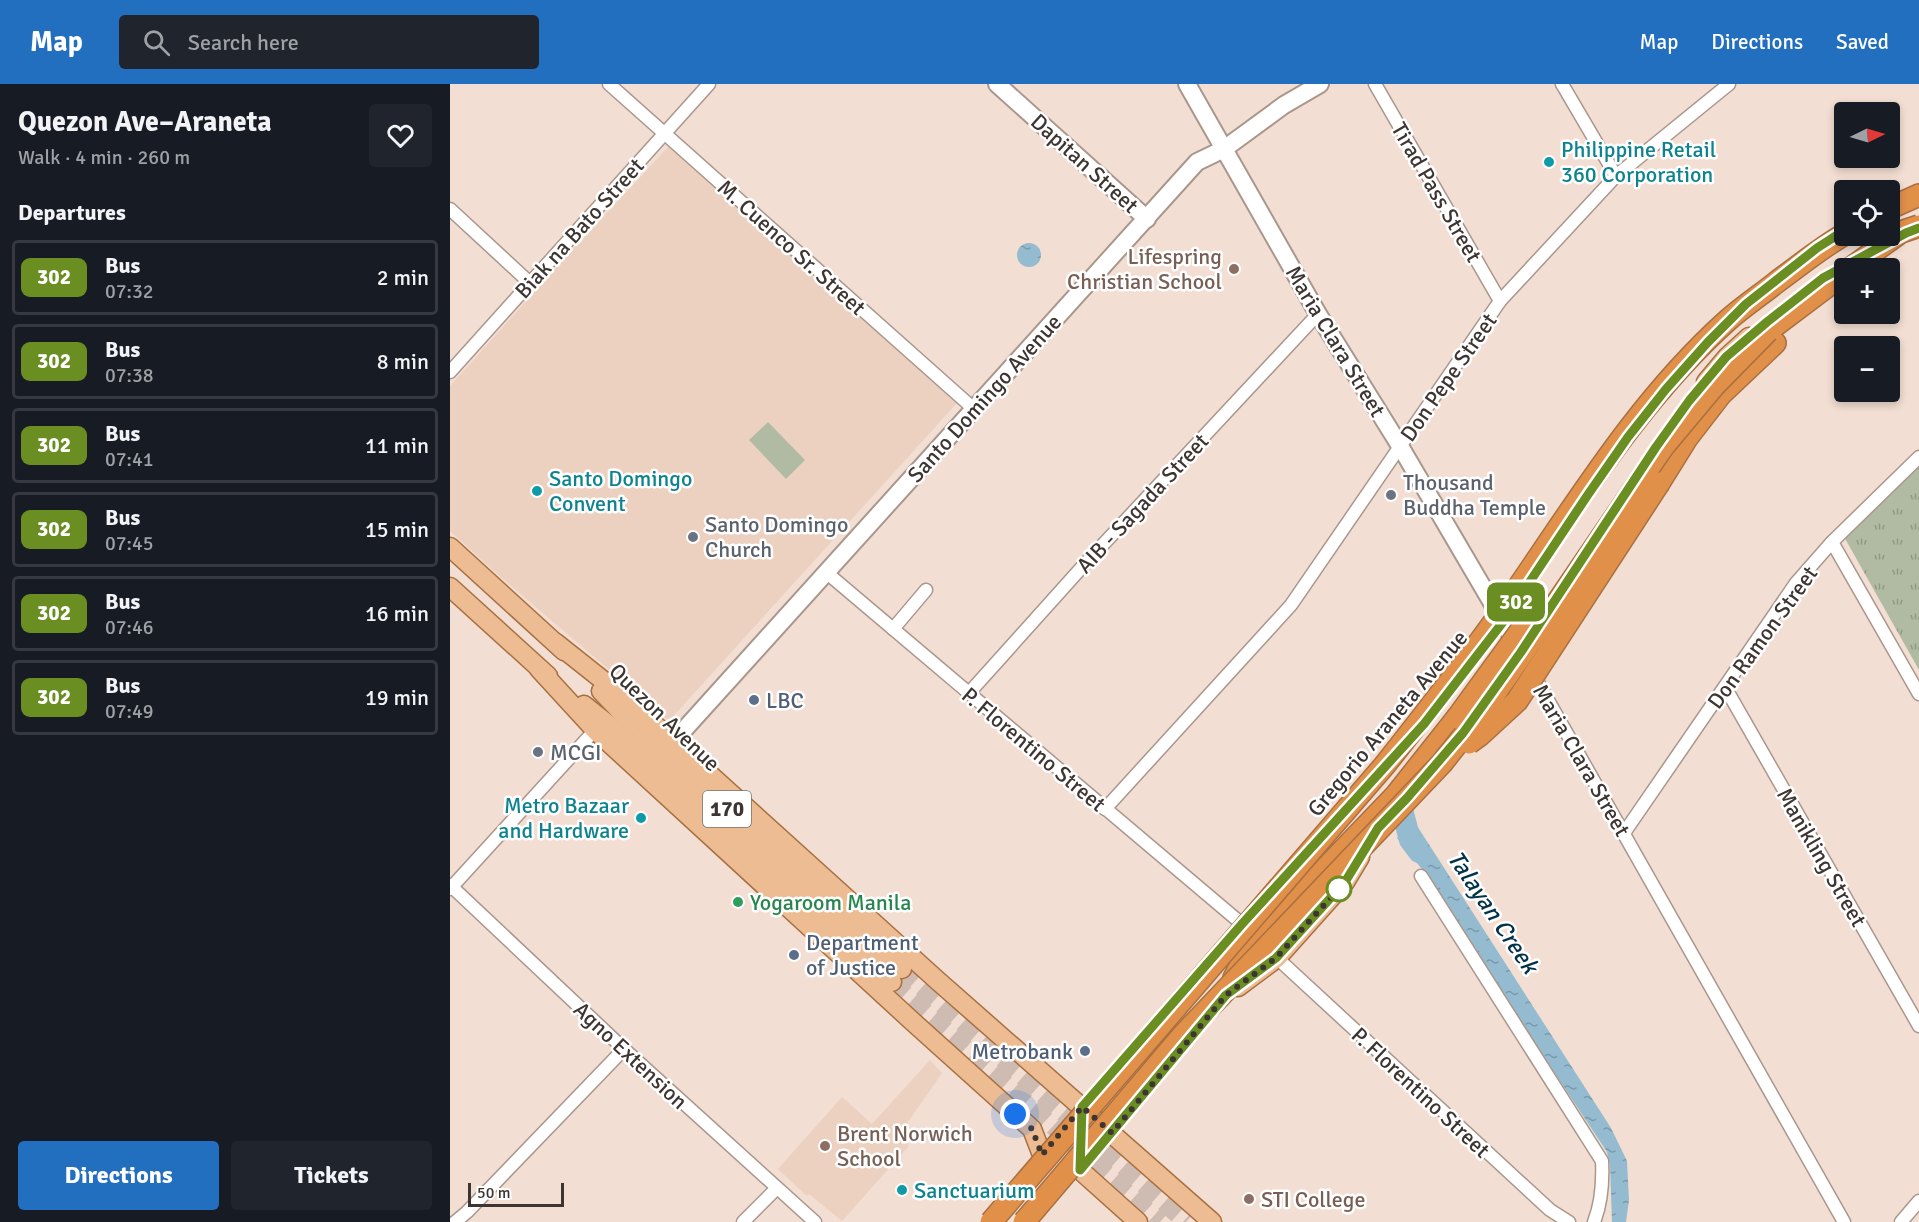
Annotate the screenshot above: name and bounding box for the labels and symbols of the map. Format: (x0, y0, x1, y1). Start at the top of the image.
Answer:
north arrow (1834, 102, 1900, 168)
street label: Dapitan Street (1025, 108, 1144, 219)
street label: Tirad Pass Street (1386, 118, 1488, 267)
place label: Philippine Retail 360 Corporation (1561, 136, 1716, 188)
street label: Biak na Bato Street (509, 152, 650, 304)
marker: Philippine Retail 360 Corporation (1542, 155, 1556, 169)
street label: M. Cuenco Sr. Street (712, 174, 871, 321)
place label: Lifespring Christian School (1067, 243, 1222, 295)
street label: Maria Clara Street (1280, 261, 1391, 422)
marker: Lifespring Christian School (1227, 262, 1241, 276)
street label: Don Pepe Street (1394, 308, 1503, 447)
street label: Santo Domingo Avenue (902, 309, 1067, 488)
street label: AIB - Sagada Street (1071, 428, 1214, 579)
place label: Santo Domingo Convent (549, 465, 692, 517)
place label: Thousand Buddha Temple (1403, 469, 1546, 521)
marker: Santo Domingo Convent (530, 484, 544, 498)
marker: Thousand Buddha Temple (1384, 488, 1398, 502)
place label: Santo Domingo Church (705, 511, 848, 563)
marker: Santo Domingo Church (686, 530, 700, 544)
street label: Don Ramon Street (1702, 560, 1823, 714)
line badge: 302 (1482, 582, 1550, 622)
street label: Gregorio Araneta Avenue (1302, 625, 1473, 822)
street label: Quezon Avenue (604, 658, 726, 777)
street label: Maria Clara Street (1527, 679, 1636, 842)
street label: P. Florentino Street (956, 681, 1111, 818)
place label: LBC (766, 687, 804, 714)
marker: LBC (747, 693, 761, 707)
place label: MCGI (550, 739, 602, 766)
marker: MCGI (531, 745, 545, 759)
street label: Manikling Street (1771, 783, 1872, 932)
road number: 170 (703, 791, 751, 827)
place label: Metro Bazaar and Hardware (498, 792, 629, 844)
marker: Metro Bazaar and Hardware (634, 811, 648, 825)
water label: Talayan Creek (1441, 845, 1546, 981)
unlabelled marker (1326, 876, 1352, 902)
place label: Yogaroom Manila (750, 889, 911, 916)
marker: Yogaroom Manila (731, 895, 745, 909)
place label: Department of Justice (806, 929, 919, 981)
marker: Department of Justice (787, 948, 801, 962)
street label: Agno Extension (568, 996, 693, 1115)
street label: P. Florentino Street (1346, 1021, 1496, 1164)
place label: Metrobank (972, 1038, 1073, 1065)
marker: Metrobank (1078, 1044, 1092, 1058)
your location (1000, 1099, 1030, 1129)
place label: Brent Norwich School (837, 1120, 973, 1172)
marker: Brent Norwich School (818, 1139, 832, 1153)
place label: Sanctuarium (914, 1177, 1035, 1204)
scale bar (468, 1180, 564, 1208)
marker: Sanctuarium (895, 1183, 909, 1197)
place label: STI College (1261, 1186, 1365, 1213)
marker: STI College (1242, 1192, 1256, 1206)

